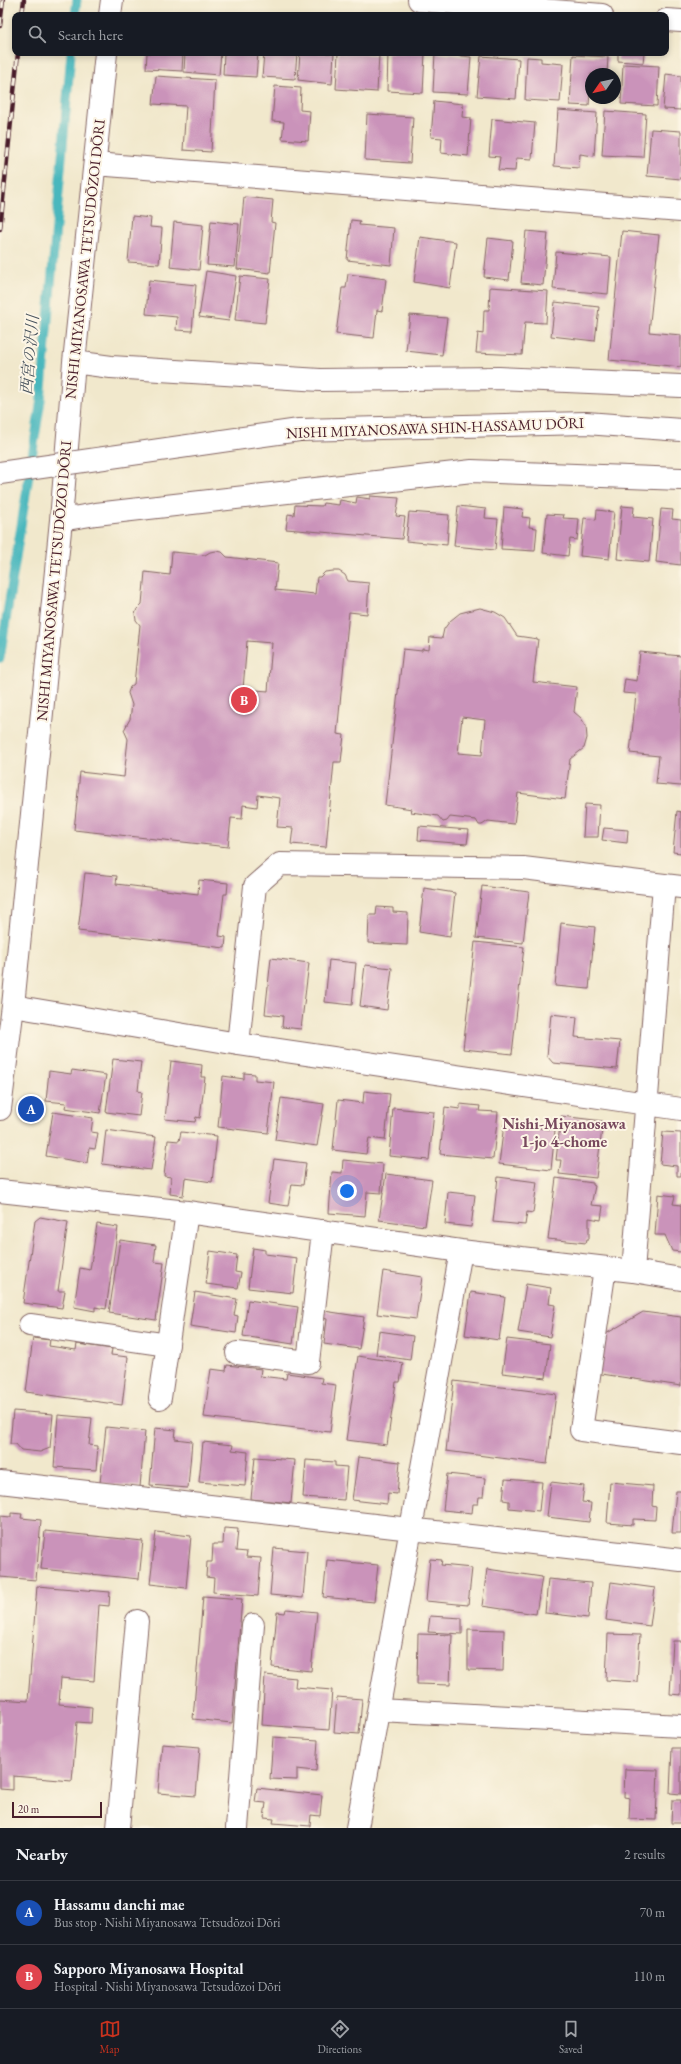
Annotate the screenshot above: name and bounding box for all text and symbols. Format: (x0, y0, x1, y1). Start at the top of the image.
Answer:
search box (12, 12, 669, 56)
icon: search (26, 23, 48, 45)
text: Search here (58, 25, 123, 44)
north arrow (585, 68, 621, 104)
street label: NISHI MIYANOSAWA TETSUDŌZOI DŌRI (60, 118, 109, 400)
water label: 西宮の沢川 (16, 312, 44, 396)
street label: NISHI MIYANOSAWA SHIN-HASSAMU DŌRI (286, 413, 584, 442)
street label: NISHI MIYANOSAWA TETSUDŌZOI DŌRI (32, 440, 75, 722)
pin: B (231, 685, 257, 715)
pin: A (18, 1094, 44, 1124)
district label: Nishi-Miyanosawa 1-jo 4-chome (502, 1113, 627, 1152)
your location (337, 1181, 357, 1201)
scale bar (12, 1800, 102, 1819)
text: 20 m (18, 1802, 39, 1816)
text: Nearby (16, 1843, 68, 1865)
text: 2 results (624, 1846, 665, 1863)
text: Hassamu danchi mae (54, 1895, 185, 1914)
text: A (24, 1904, 34, 1921)
text: 70 m (640, 1904, 665, 1921)
text: Bus stop · Nishi Miyanosawa Tetsudōzoi Dōri (54, 1914, 280, 1931)
text: Sapporo Miyanosawa Hospital (54, 1959, 244, 1978)
text: B (25, 1968, 33, 1985)
text: 110 m (634, 1968, 665, 1985)
text: Hospital · Nishi Miyanosawa Tetsudōzoi Dōri (54, 1978, 281, 1995)
tab: Map (99, 2018, 121, 2056)
tab: Directions (318, 2018, 362, 2056)
tab: Saved (559, 2018, 582, 2056)

